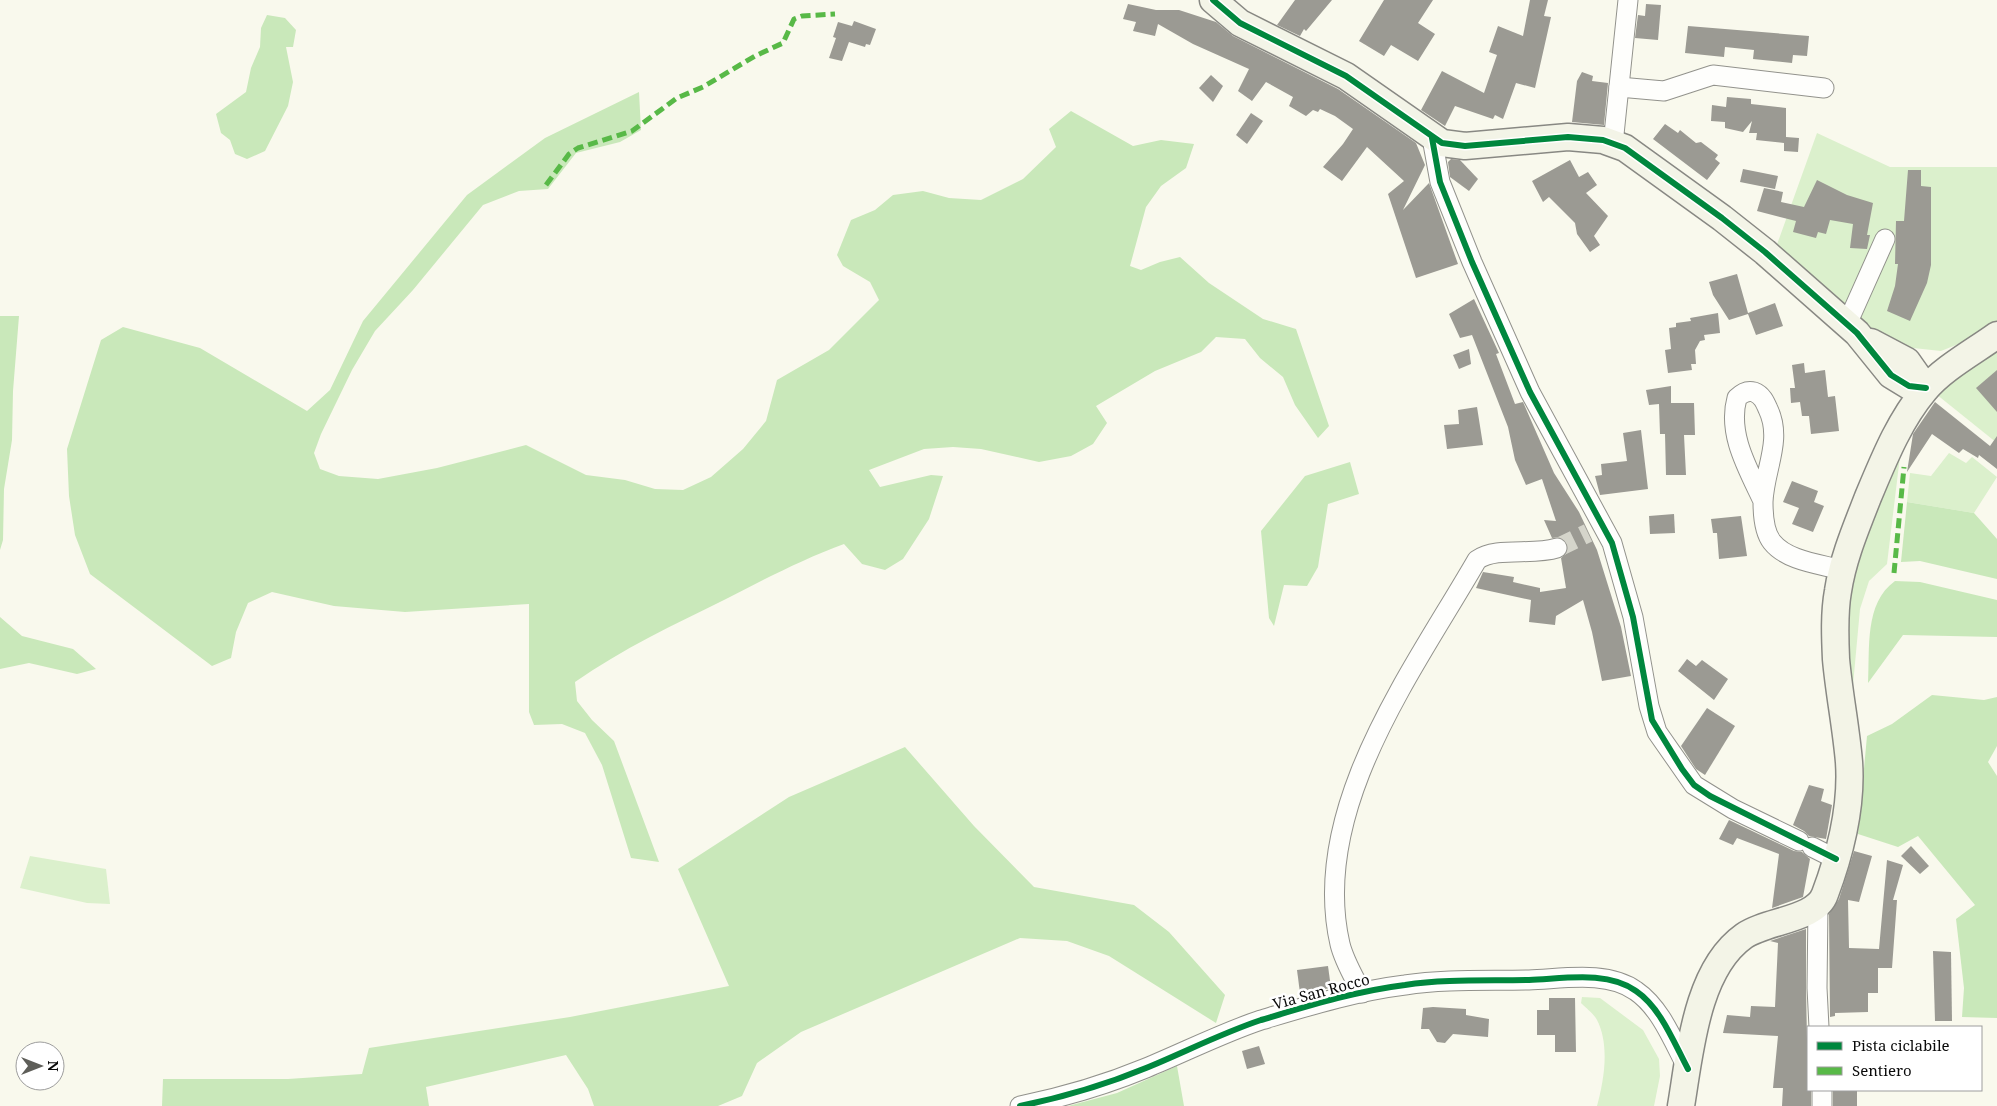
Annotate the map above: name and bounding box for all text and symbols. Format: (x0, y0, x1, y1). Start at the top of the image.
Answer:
street label: Via San Rocco (1270, 968, 1372, 1014)
legend (1807, 1026, 1982, 1091)
text: Pista ciclabile (1852, 1035, 1950, 1055)
north arrow (15, 1041, 65, 1091)
text: N (44, 1060, 63, 1072)
text: Sentiero (1852, 1060, 1912, 1080)

